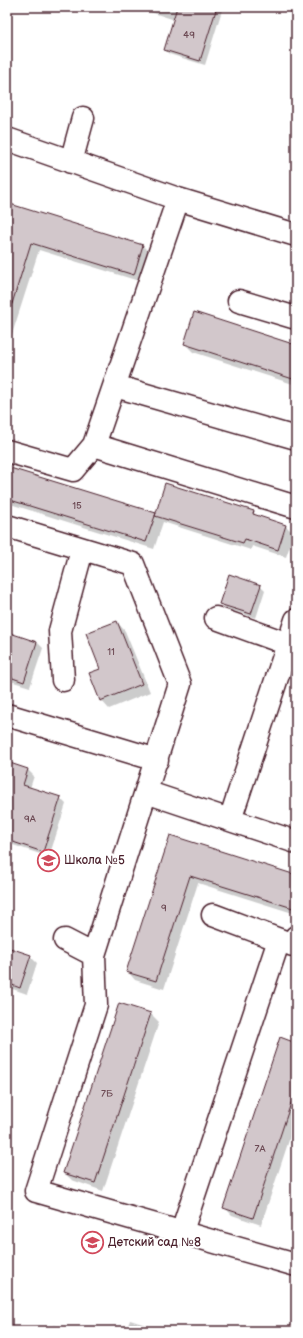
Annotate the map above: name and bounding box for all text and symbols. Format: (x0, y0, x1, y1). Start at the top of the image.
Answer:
house number: 49 (183, 29, 195, 41)
house number: 15 (72, 500, 82, 512)
house number: 11 (107, 646, 115, 658)
house number: 9А (24, 813, 37, 825)
school or university icon: Школа №5 (36, 847, 62, 873)
place label: Школа №5 (64, 853, 125, 868)
house number: 9 (161, 902, 167, 914)
house number: 7Б (101, 1088, 113, 1100)
house number: 7А (255, 1143, 266, 1155)
school or university icon: Детский сад №8 (80, 1229, 106, 1255)
place label: Детский сад №8 (108, 1235, 201, 1250)

